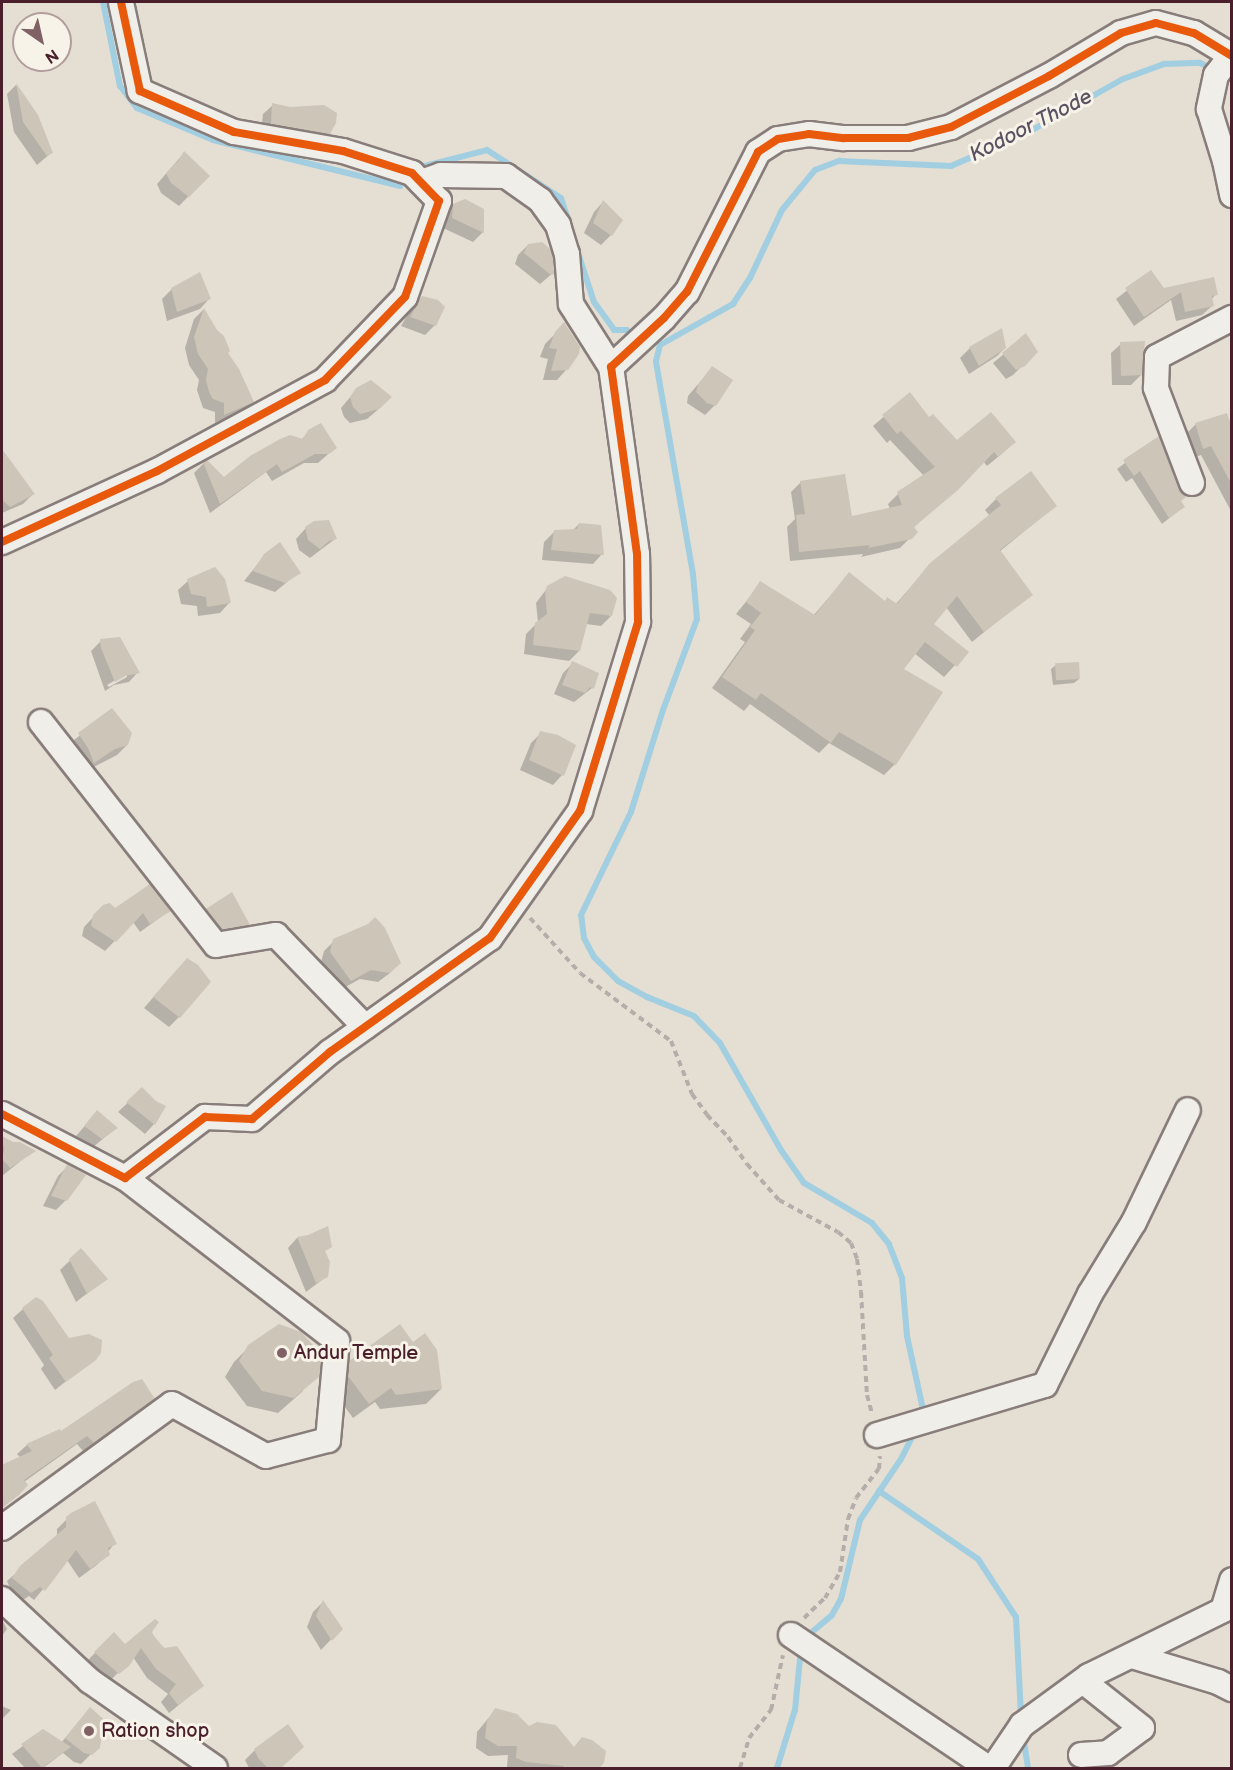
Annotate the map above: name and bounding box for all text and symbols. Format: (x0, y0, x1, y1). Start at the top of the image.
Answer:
north arrow (12, 12, 72, 72)
text: N (41, 44, 62, 67)
water label: Kodoor Thode (965, 84, 1097, 168)
place label: Andur Temple (294, 1341, 419, 1365)
marker: Andur Temple (275, 1346, 289, 1360)
place label: Ration shop (101, 1719, 209, 1743)
marker: Ration shop (82, 1724, 96, 1738)

